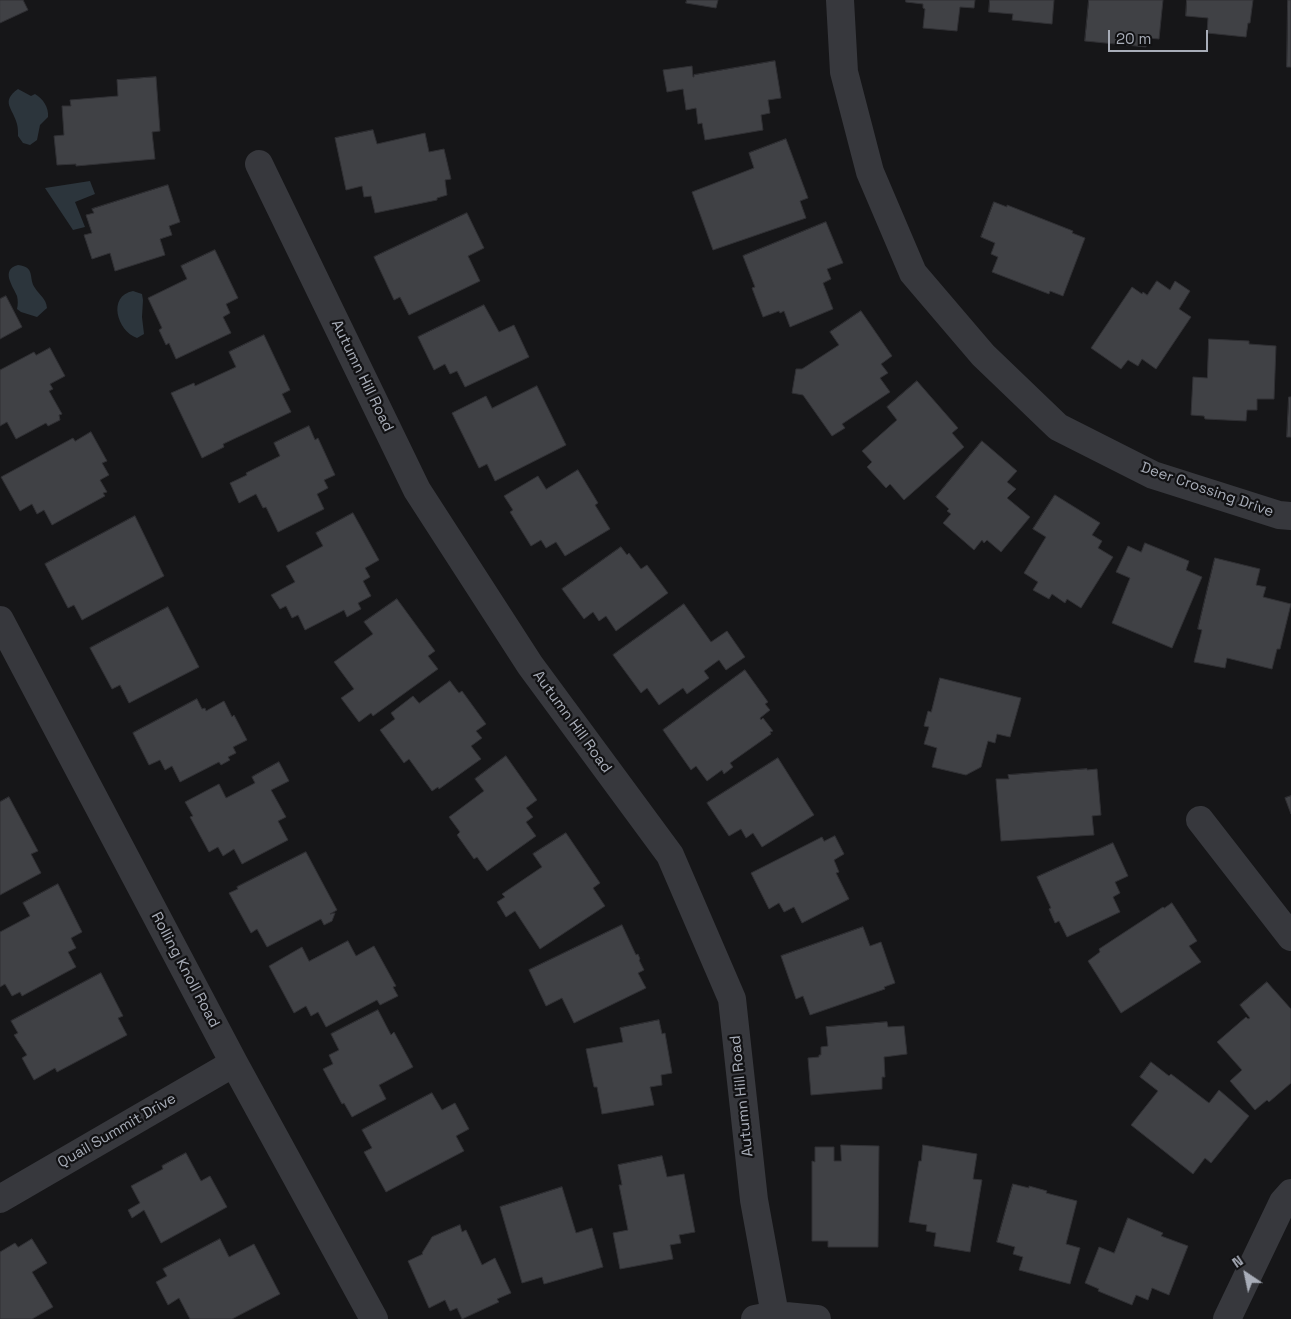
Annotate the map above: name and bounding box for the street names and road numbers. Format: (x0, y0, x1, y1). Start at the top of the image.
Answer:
street label: Autumn Hill Road (327, 317, 397, 435)
street label: Deer Crossing Drive (1138, 459, 1276, 521)
street label: Autumn Hill Road (529, 667, 615, 777)
street label: Rolling Knoll Road (147, 909, 223, 1031)
street label: Autumn Hill Road (727, 1034, 757, 1158)
street label: Quail Summit Drive (55, 1090, 179, 1172)

